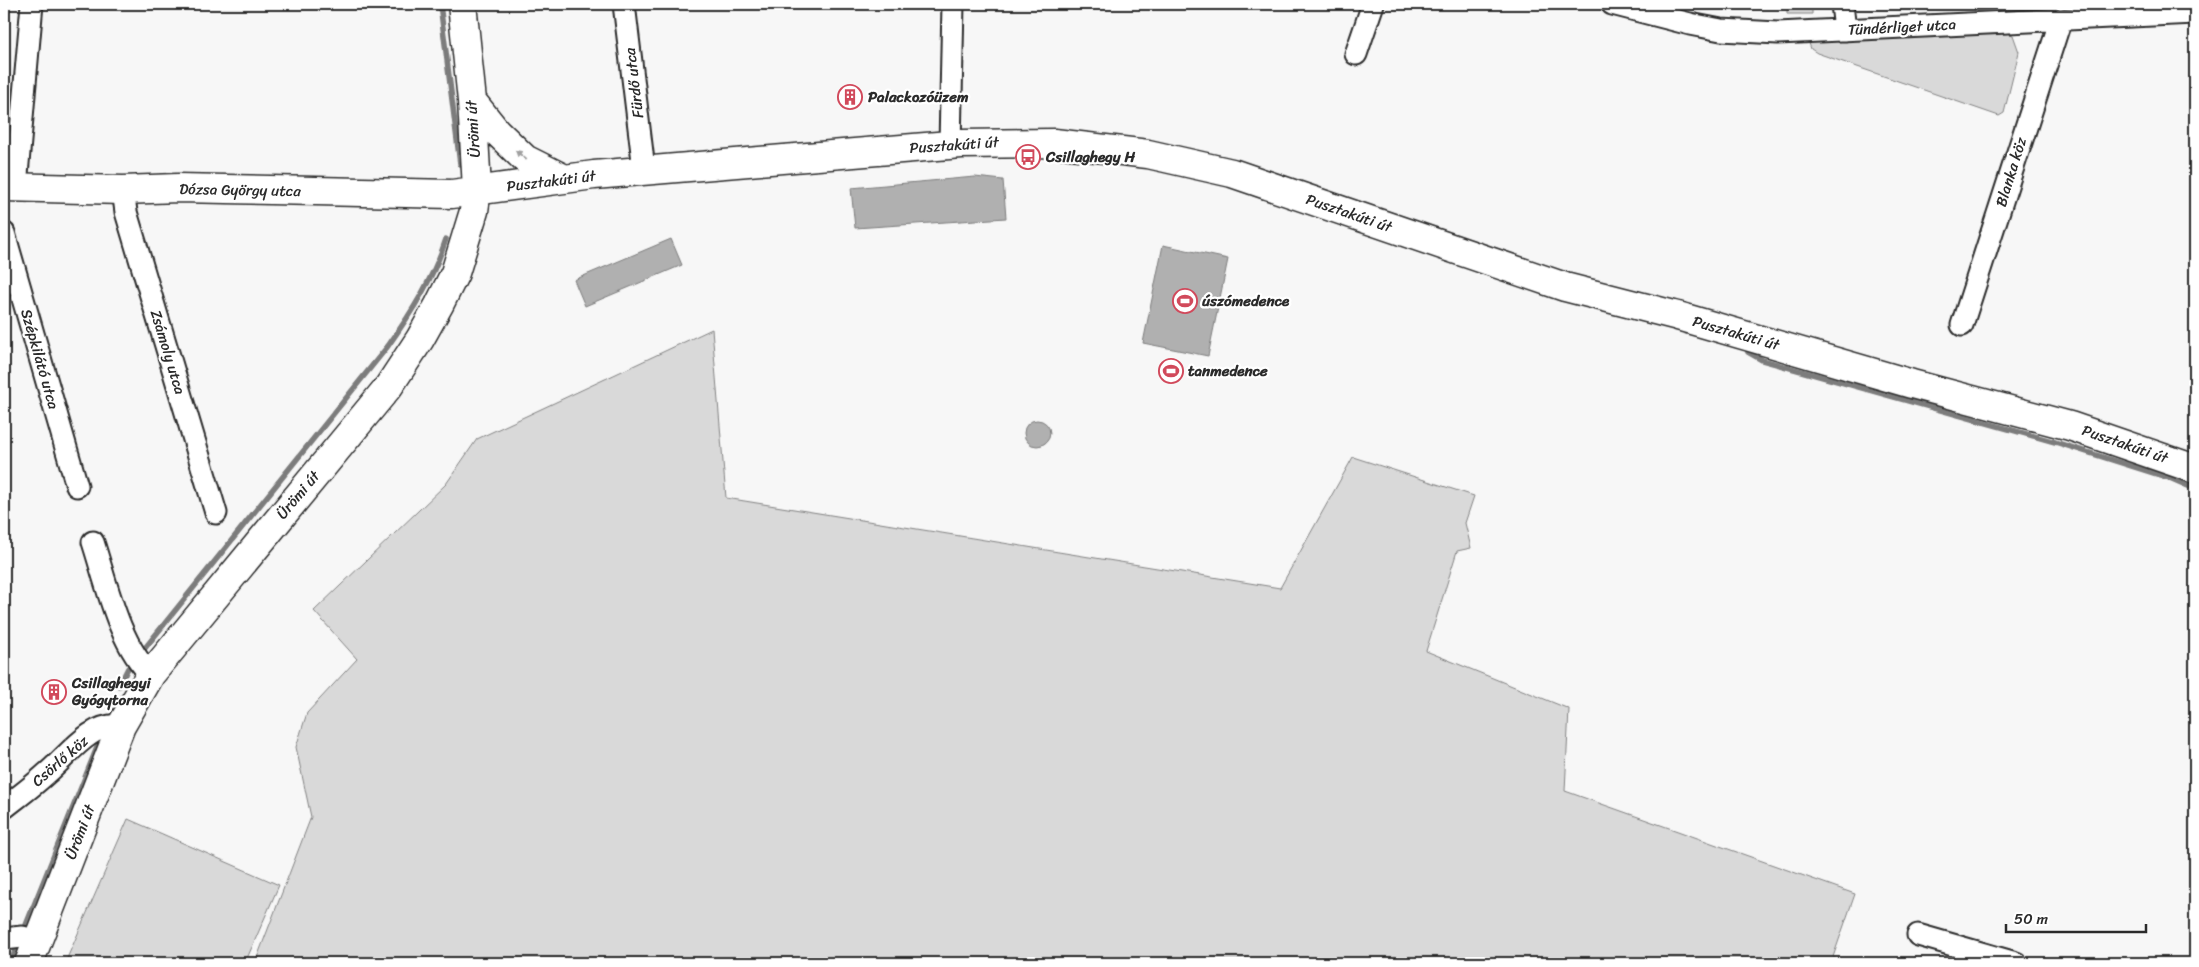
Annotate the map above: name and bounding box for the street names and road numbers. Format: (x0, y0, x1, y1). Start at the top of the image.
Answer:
street label: Tündérliget utca (1847, 11, 1957, 43)
street label: Fürdő utca (617, 46, 651, 120)
street label: Ürömi út (458, 99, 488, 159)
street label: Pusztakúti út (908, 129, 1000, 161)
street label: Blanka köz (1988, 133, 2034, 210)
street label: Pusztakúti út (505, 163, 598, 199)
street label: Dózsa György utca (179, 176, 301, 204)
street label: Pusztakúti út (1302, 186, 1396, 240)
street label: Szépkilátó utca (13, 306, 67, 413)
street label: Zsámoly utca (143, 306, 193, 398)
street label: Pusztakúti út (1689, 308, 1783, 358)
street label: Pusztakúti út (2078, 417, 2172, 471)
street label: Ürömi út (270, 464, 327, 525)
street label: Csörlő köz (26, 728, 95, 793)
street label: Ürömi út (58, 800, 103, 863)

